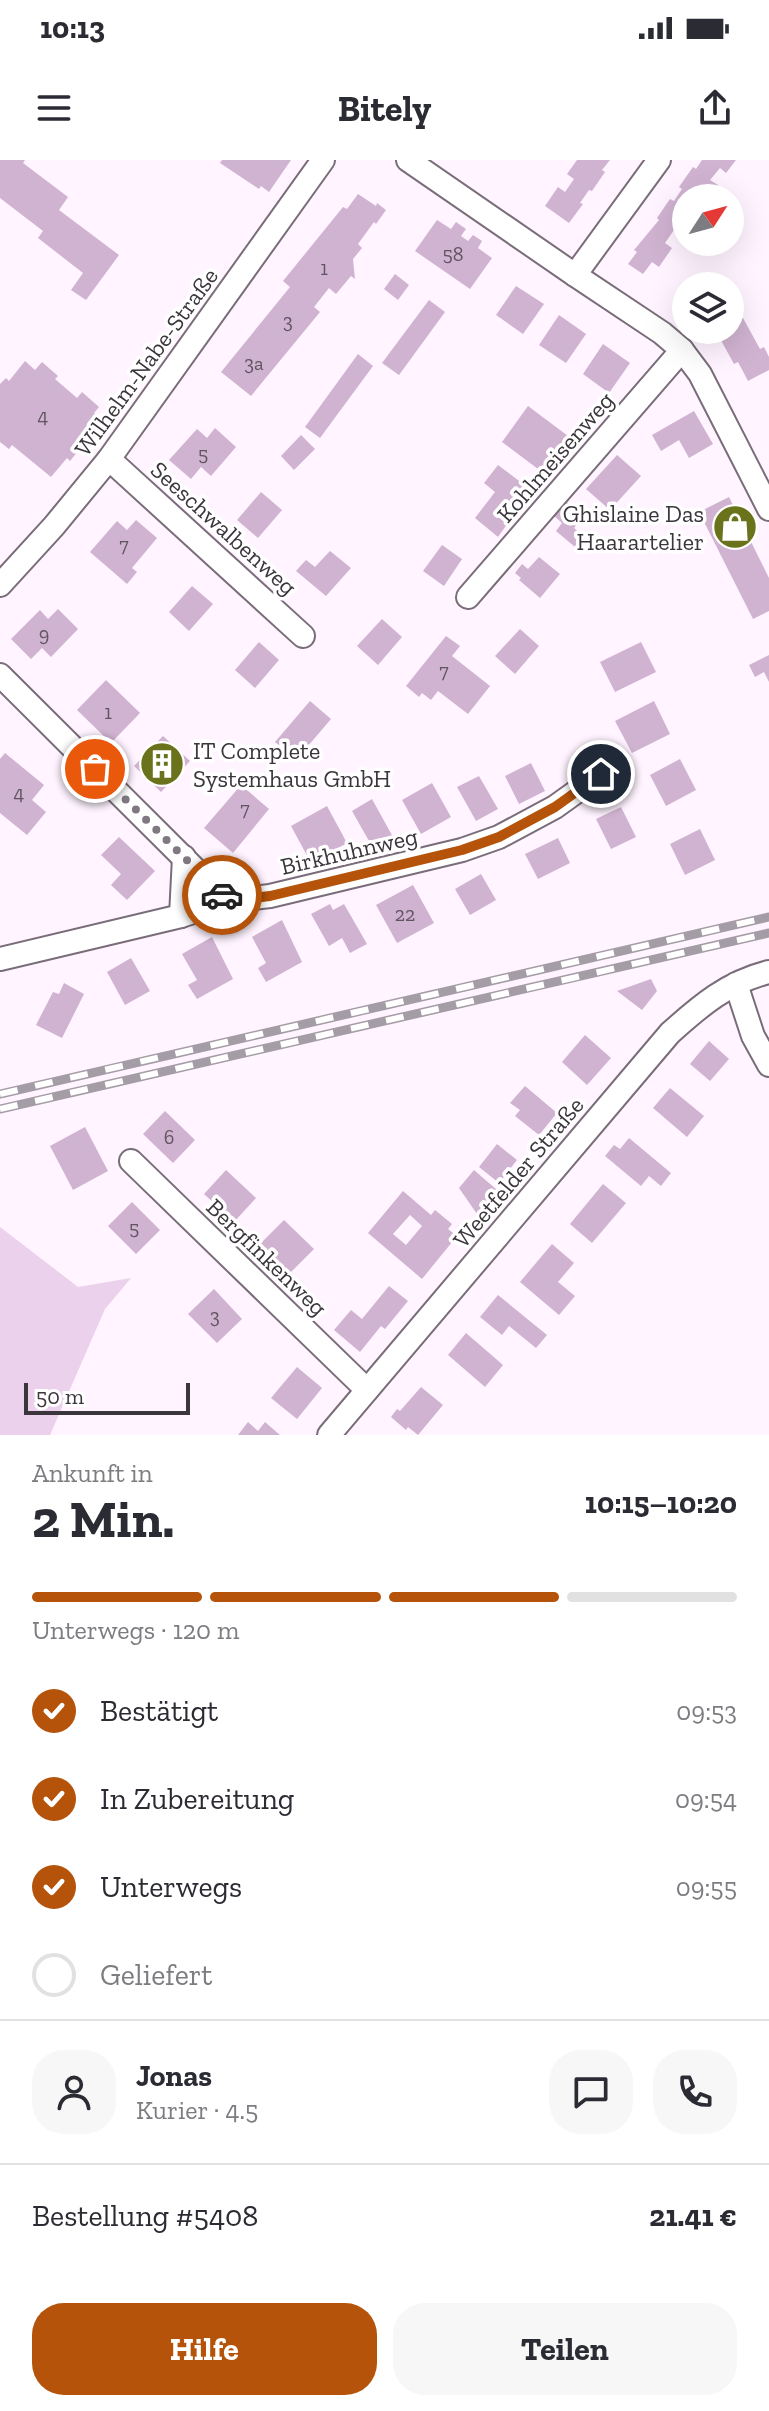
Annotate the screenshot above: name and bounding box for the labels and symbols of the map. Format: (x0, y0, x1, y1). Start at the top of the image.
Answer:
north arrow (672, 184, 744, 256)
house number: 58 (443, 242, 464, 266)
house number: 1 (320, 256, 328, 280)
street label: Wilhelm-Nabe-Straße (68, 262, 224, 462)
house number: 3 (283, 309, 293, 333)
house number: 3a (244, 351, 264, 375)
street label: Kohlmeisenweg (490, 386, 620, 528)
house number: 4 (38, 404, 49, 428)
house number: 5 (198, 442, 208, 466)
street label: Seeschwalbenweg (145, 455, 303, 601)
place label: Ghislaine Das Haarartelier (563, 499, 704, 556)
shop icon: Ghislaine Das Haarartelier (711, 503, 759, 551)
house number: 7 (119, 533, 129, 557)
house number: 9 (39, 622, 49, 646)
house number: 7 (439, 659, 449, 683)
house number: 1 (104, 700, 112, 724)
pin (61, 735, 129, 803)
place label: IT Complete Systemhaus GmbH (193, 736, 391, 793)
building icon: IT Complete Systemhaus GmbH (138, 740, 186, 788)
pin (567, 740, 635, 808)
house number: 4 (14, 781, 25, 805)
house number: 7 (240, 797, 250, 821)
street label: Birkhuhnweg (278, 821, 420, 881)
courier (182, 855, 262, 935)
house number: 22 (395, 902, 415, 926)
street label: Weetfelder Straße (447, 1091, 589, 1253)
house number: 6 (164, 1125, 174, 1149)
street label: Bergfinkenweg (201, 1192, 333, 1322)
house number: 5 (129, 1216, 139, 1240)
house number: 3 (210, 1304, 220, 1328)
scale bar (24, 1379, 190, 1415)

